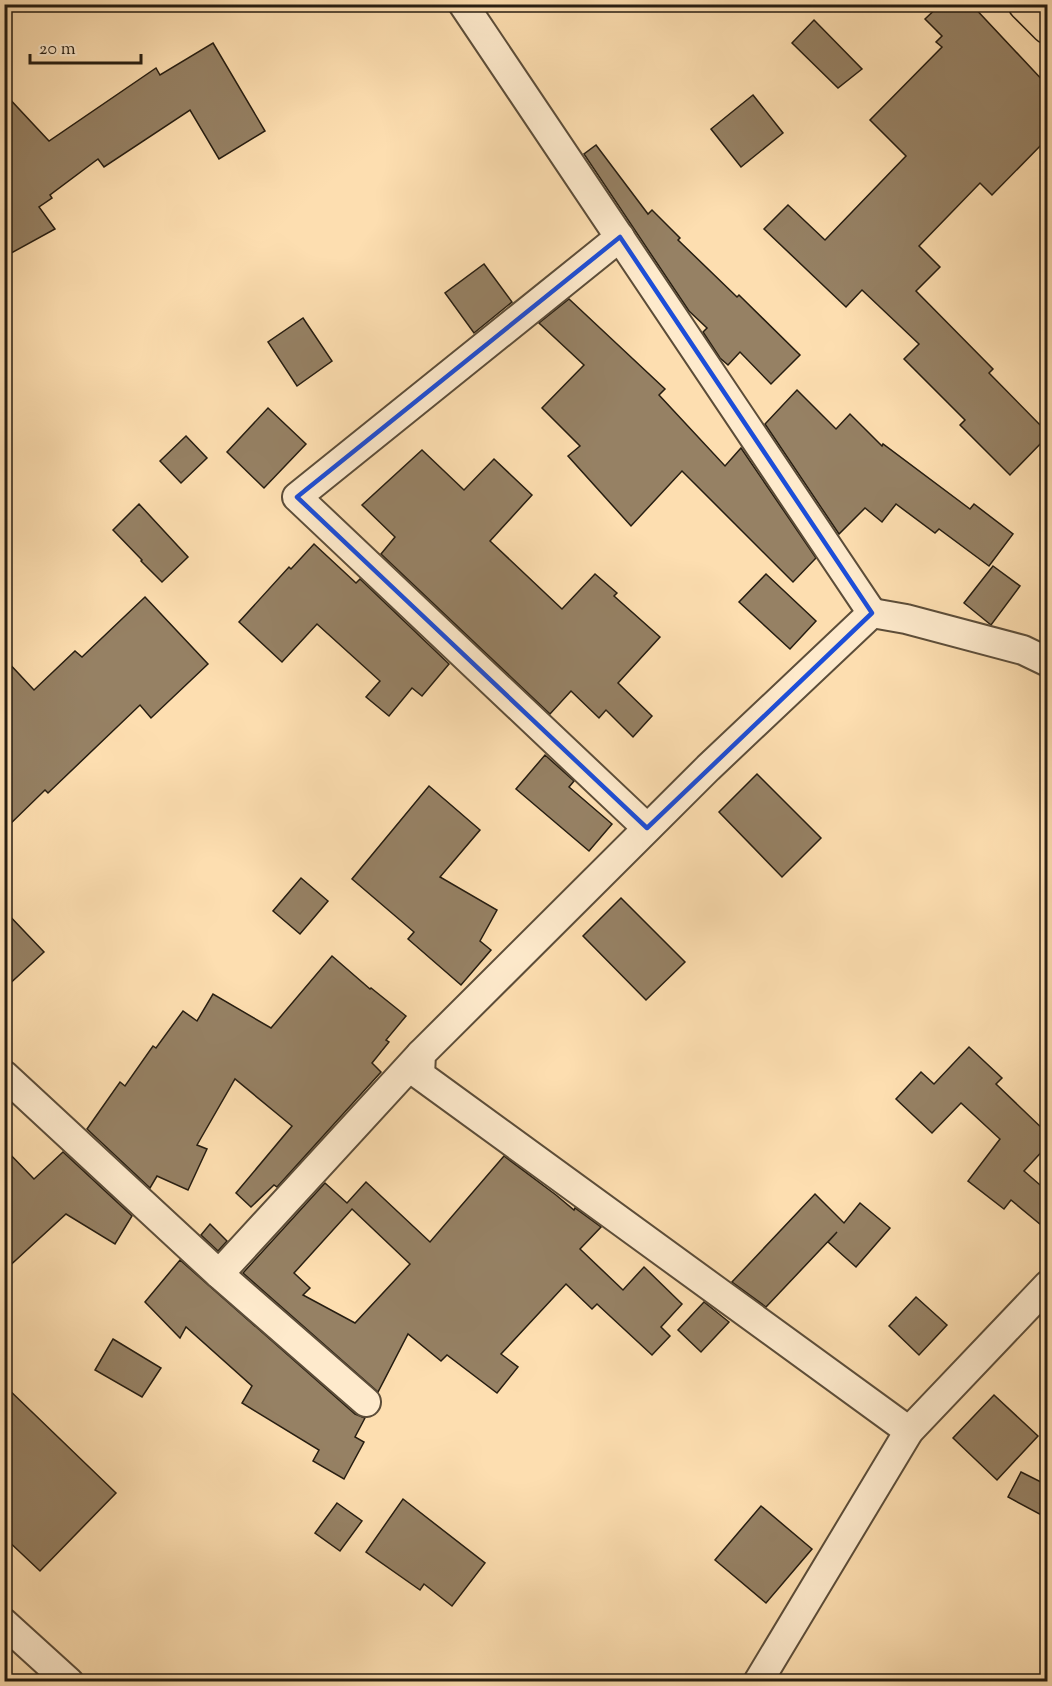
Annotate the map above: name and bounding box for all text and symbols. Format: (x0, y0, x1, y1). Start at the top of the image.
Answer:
scale bar (30, 27, 141, 65)
text: 20 m (39, 37, 76, 63)

